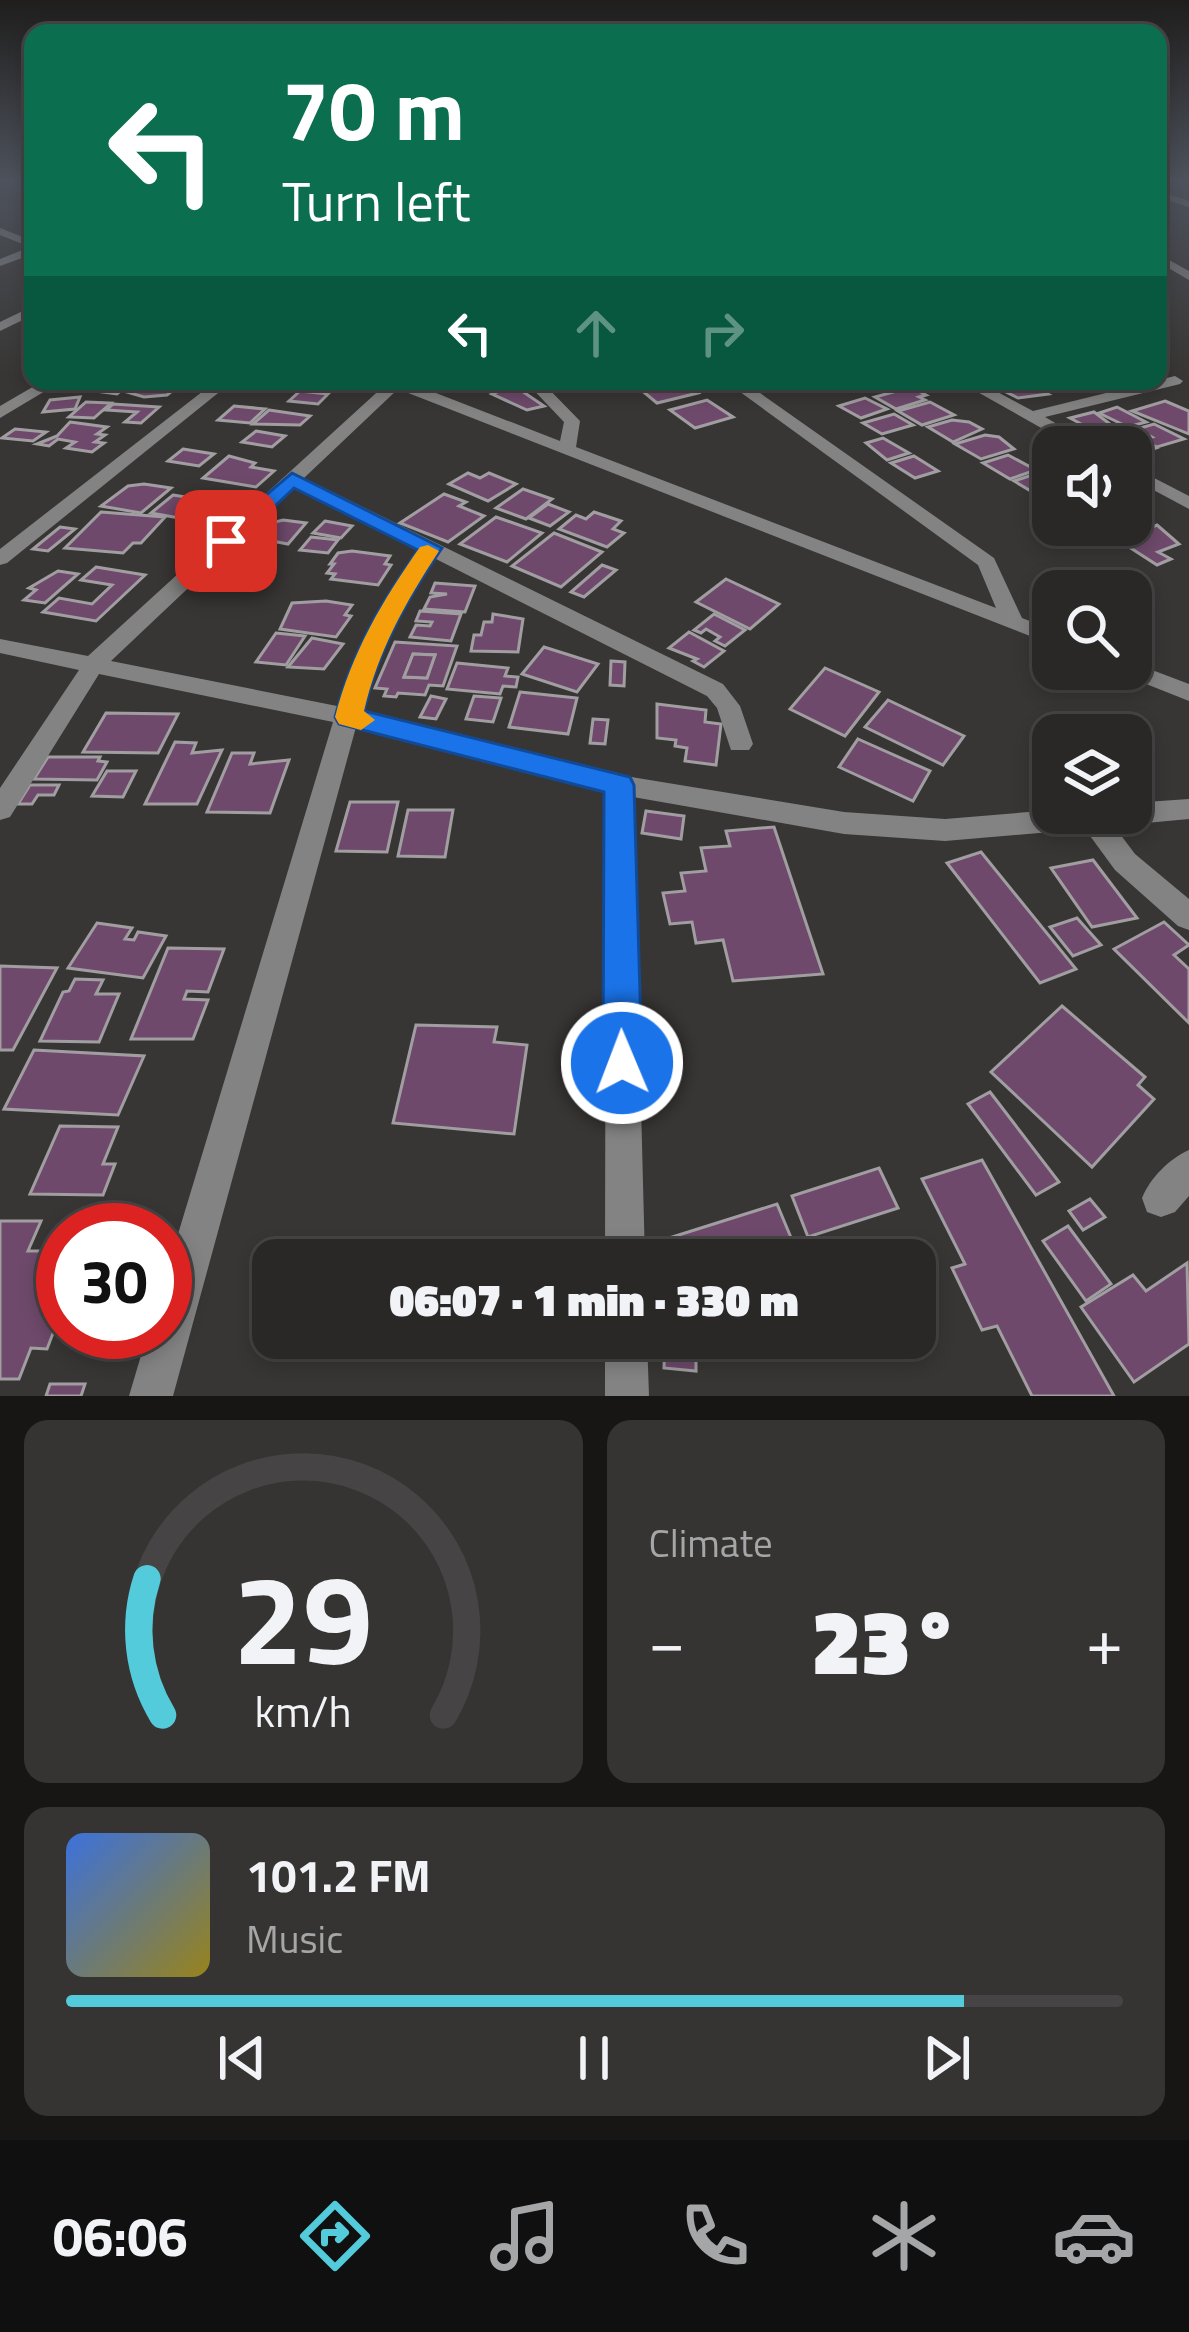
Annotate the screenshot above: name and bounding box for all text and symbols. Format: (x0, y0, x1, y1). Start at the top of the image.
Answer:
text: 70 m (282, 45, 465, 173)
icon: left (84, 72, 240, 228)
text: Turn left (282, 160, 471, 242)
icon: left (437, 300, 503, 366)
icon: ahead (563, 300, 629, 366)
icon: right (689, 300, 755, 366)
map controls (1032, 426, 1152, 834)
button: sound (1032, 426, 1152, 546)
pin (175, 490, 277, 592)
icon: arrive (193, 508, 259, 574)
button: search (1032, 570, 1152, 690)
button: layers (1032, 714, 1152, 834)
position arrow (559, 1000, 685, 1126)
speed limit sign: 30 (36, 1203, 192, 1359)
text: 06:07 · 1 min · 330 m (390, 1265, 798, 1333)
text: Climate (649, 1513, 773, 1572)
text: 29 (233, 1523, 373, 1712)
text: 23° (812, 1572, 960, 1709)
text: − (649, 1590, 685, 1691)
text: + (1086, 1590, 1123, 1691)
text: km/h (255, 1677, 352, 1743)
text: 101.2 FM (246, 1841, 431, 1909)
text: Music (246, 1909, 343, 1968)
icon: previous (209, 2025, 275, 2091)
icon: pause (561, 2025, 627, 2091)
icon: next (914, 2025, 980, 2091)
icon: directions (293, 2194, 377, 2278)
icon: music (483, 2194, 567, 2278)
icon: phone (673, 2194, 757, 2278)
icon: climate (862, 2194, 946, 2278)
icon: car (1052, 2194, 1136, 2278)
text: 06:06 (53, 2195, 188, 2277)

